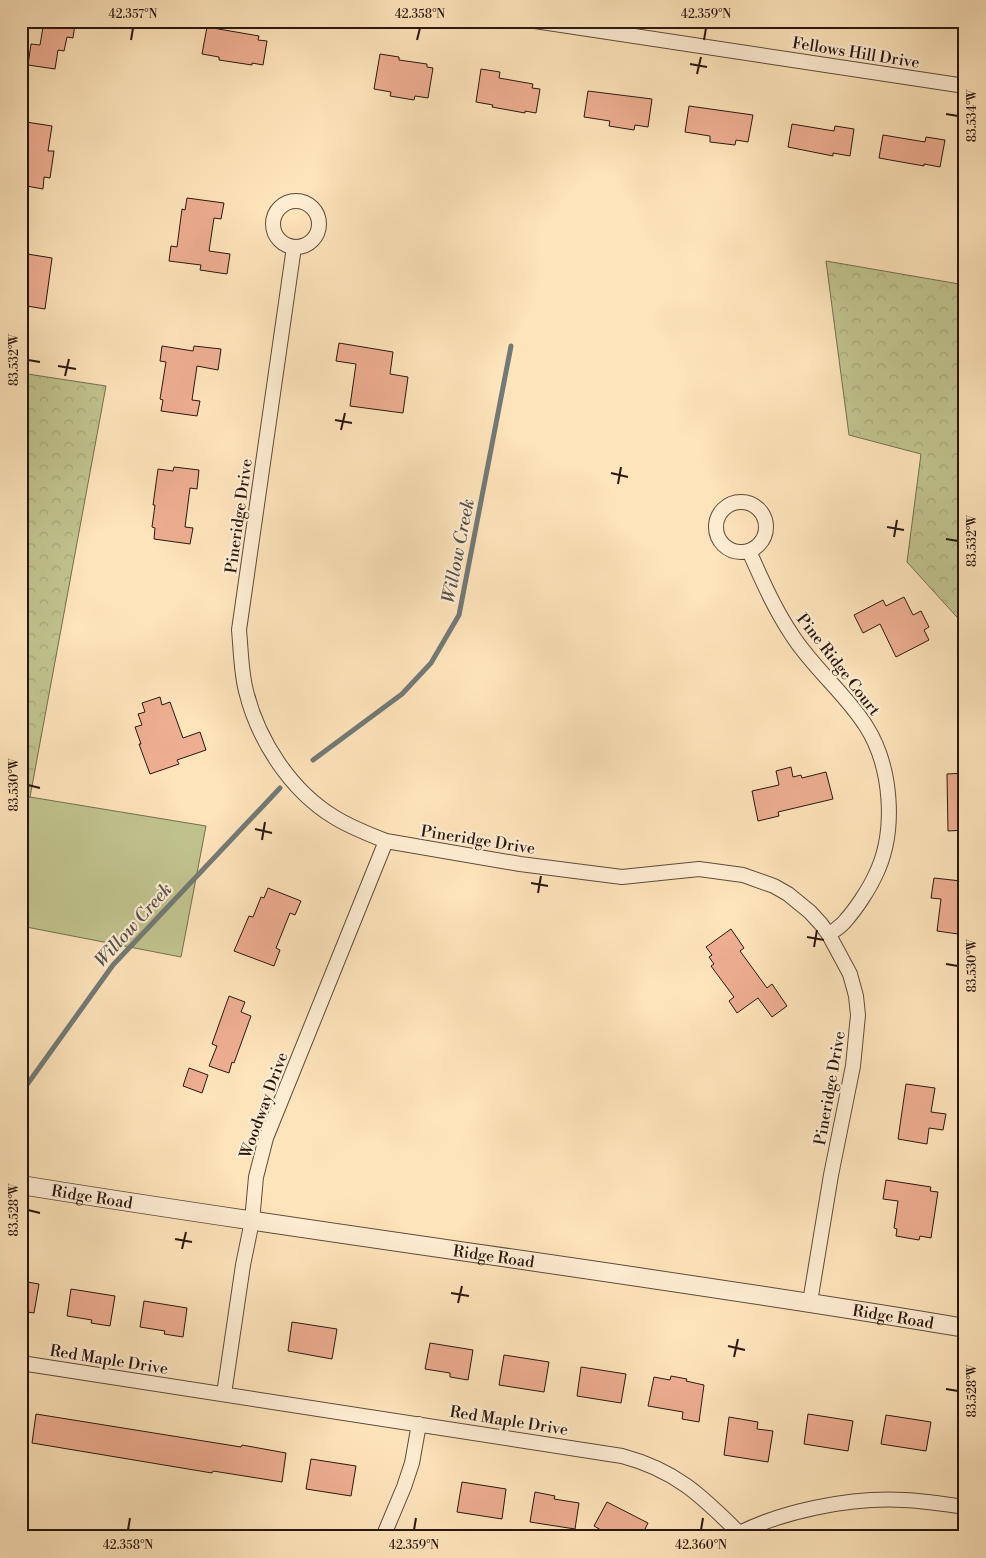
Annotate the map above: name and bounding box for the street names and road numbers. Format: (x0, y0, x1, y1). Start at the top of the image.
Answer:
street label: Fellows Hill Drive (791, 33, 921, 73)
street label: Pineridge Drive (221, 457, 257, 575)
street label: Pine Ridge Court (792, 610, 885, 720)
street label: Pineridge Drive (419, 821, 537, 859)
street label: Pineridge Drive (810, 1029, 850, 1147)
street label: Woodway Drive (235, 1049, 292, 1162)
street label: Ridge Road (50, 1181, 134, 1214)
street label: Ridge Road (452, 1241, 536, 1273)
street label: Ridge Road (851, 1301, 935, 1334)
street label: Red Maple Drive (48, 1341, 170, 1379)
street label: Red Maple Drive (448, 1402, 570, 1440)

